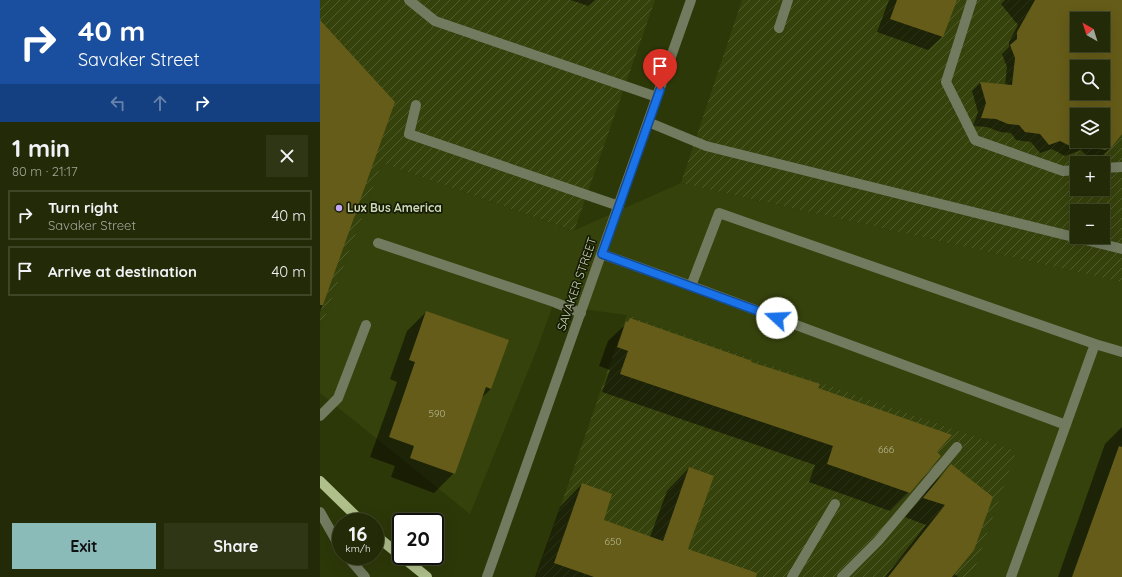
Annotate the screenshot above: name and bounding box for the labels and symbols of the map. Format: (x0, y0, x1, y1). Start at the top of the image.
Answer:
north arrow (1070, 12, 1110, 52)
pin (643, 49, 677, 90)
place label: Lux Bus America (347, 200, 442, 215)
marker: Lux Bus America (334, 203, 344, 213)
street label: SAVAKER STREET (554, 235, 600, 333)
position arrow (756, 297, 798, 339)
house number: 590 (429, 407, 446, 420)
house number: 666 (878, 443, 895, 456)
speed limit sign: 20 (392, 513, 444, 565)
house number: 650 (605, 535, 621, 548)

